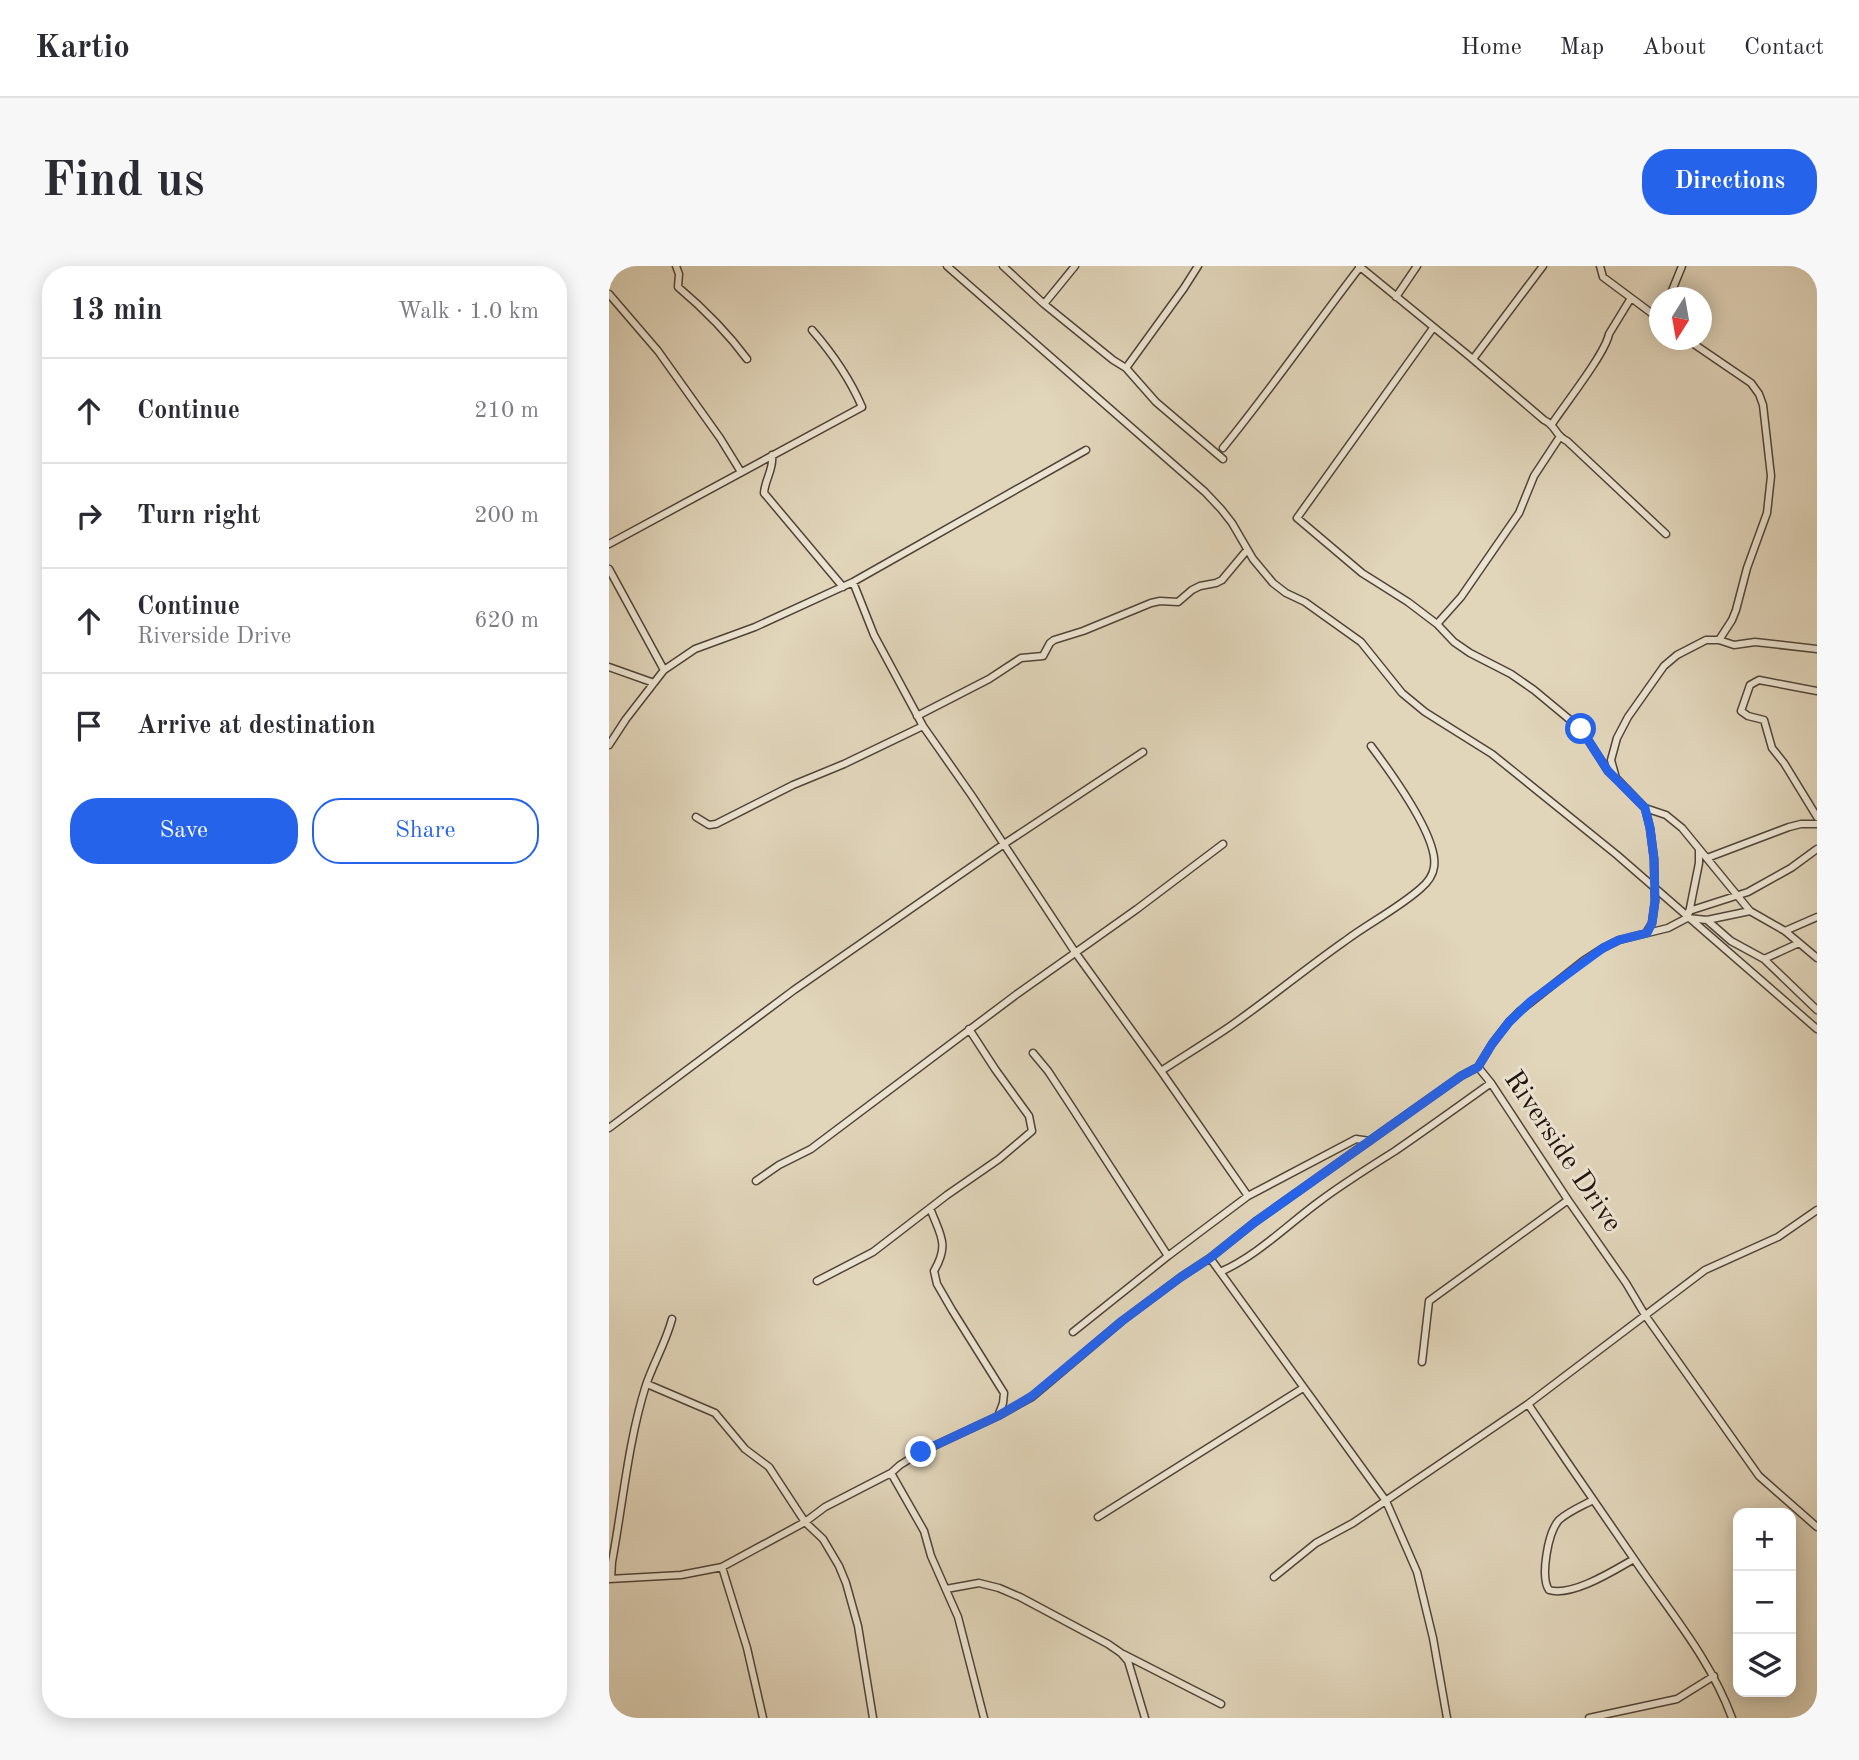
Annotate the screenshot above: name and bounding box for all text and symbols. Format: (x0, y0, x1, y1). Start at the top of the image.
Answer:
text: Kartio (35, 32, 130, 65)
text: Home (1461, 36, 1522, 60)
text: Map (1560, 36, 1604, 60)
text: About (1642, 36, 1706, 60)
text: Contact (1744, 36, 1824, 60)
button: Directions (1642, 149, 1817, 215)
text: Find us (42, 158, 205, 207)
north arrow (1649, 287, 1712, 350)
text: 13 min (70, 296, 163, 326)
text: Walk · 1.0 km (398, 300, 539, 323)
icon: ahead (70, 392, 108, 430)
text: Continue (137, 398, 240, 424)
text: 210 m (474, 399, 539, 422)
icon: right (70, 497, 108, 535)
text: Turn right (137, 503, 260, 529)
text: 200 m (474, 504, 539, 527)
text: Continue (137, 594, 240, 620)
icon: ahead (70, 602, 108, 640)
text: 620 m (474, 609, 539, 632)
text: Riverside Drive (137, 625, 291, 648)
icon: arrive (70, 707, 108, 745)
text: Arrive at destination (137, 713, 376, 739)
route start (1565, 713, 1596, 744)
button: Save (70, 798, 298, 864)
button: Share (312, 798, 539, 864)
street label: Riverside Drive (1498, 1066, 1626, 1238)
route end (905, 1436, 936, 1467)
map controls (1733, 1508, 1796, 1697)
button: + (1733, 1508, 1796, 1571)
button: − (1733, 1571, 1796, 1634)
button: layers (1733, 1634, 1796, 1697)

